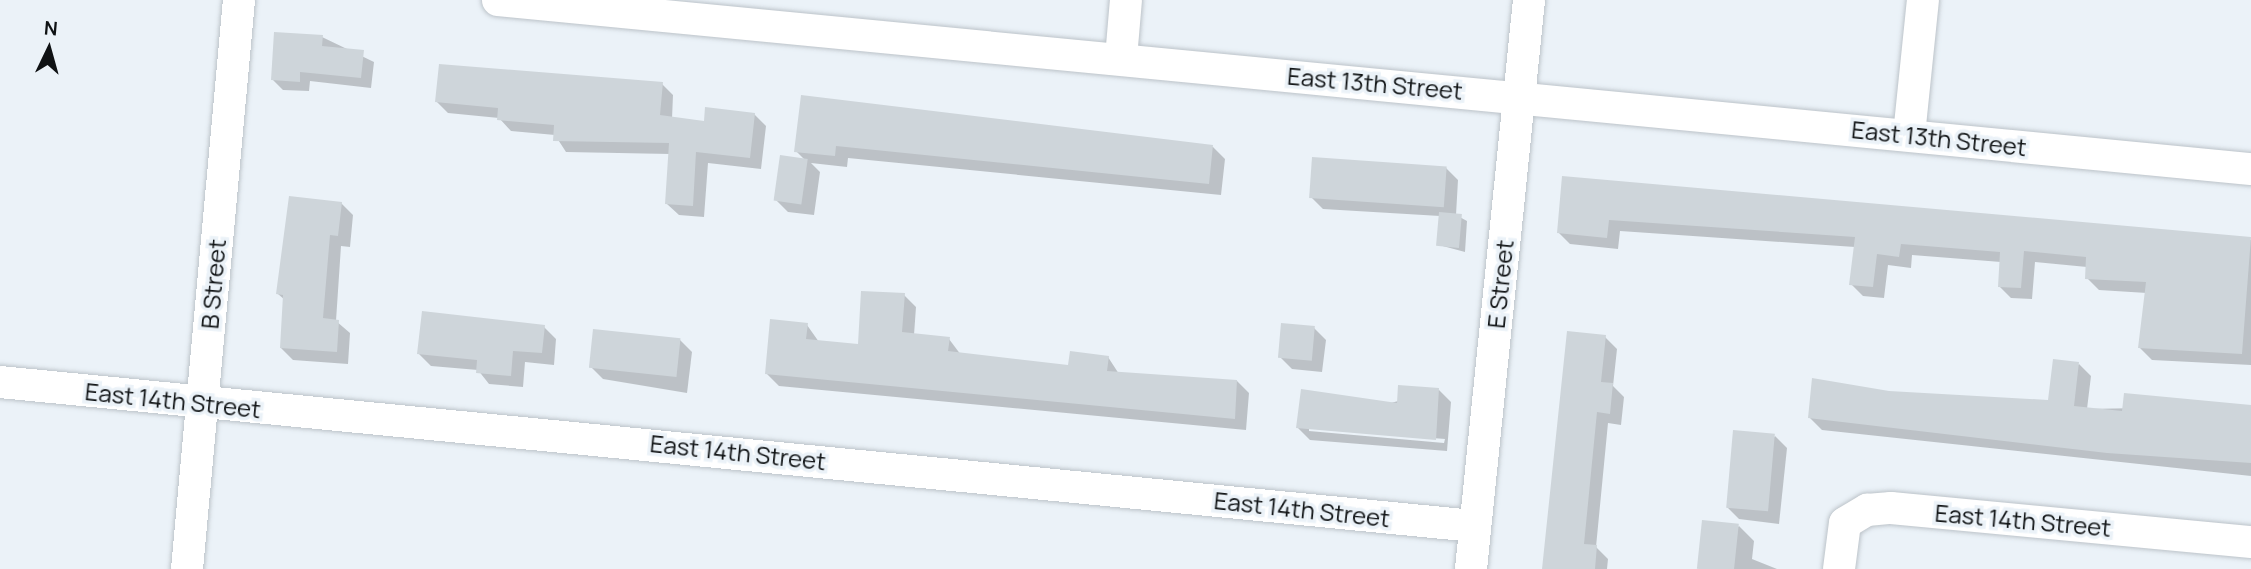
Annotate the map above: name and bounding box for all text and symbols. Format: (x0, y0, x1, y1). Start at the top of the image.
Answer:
north arrow (14, 14, 84, 84)
text: N (43, 15, 59, 42)
street label: East 13th Street (1286, 61, 1464, 105)
street label: East 13th Street (1850, 114, 2028, 162)
street label: B Street (195, 238, 231, 330)
street label: E Street (1481, 238, 1519, 330)
street label: East 14th Street (84, 376, 262, 424)
street label: East 14th Street (649, 428, 827, 476)
street label: East 14th Street (1213, 485, 1391, 533)
street label: East 14th Street (1934, 498, 2112, 542)

